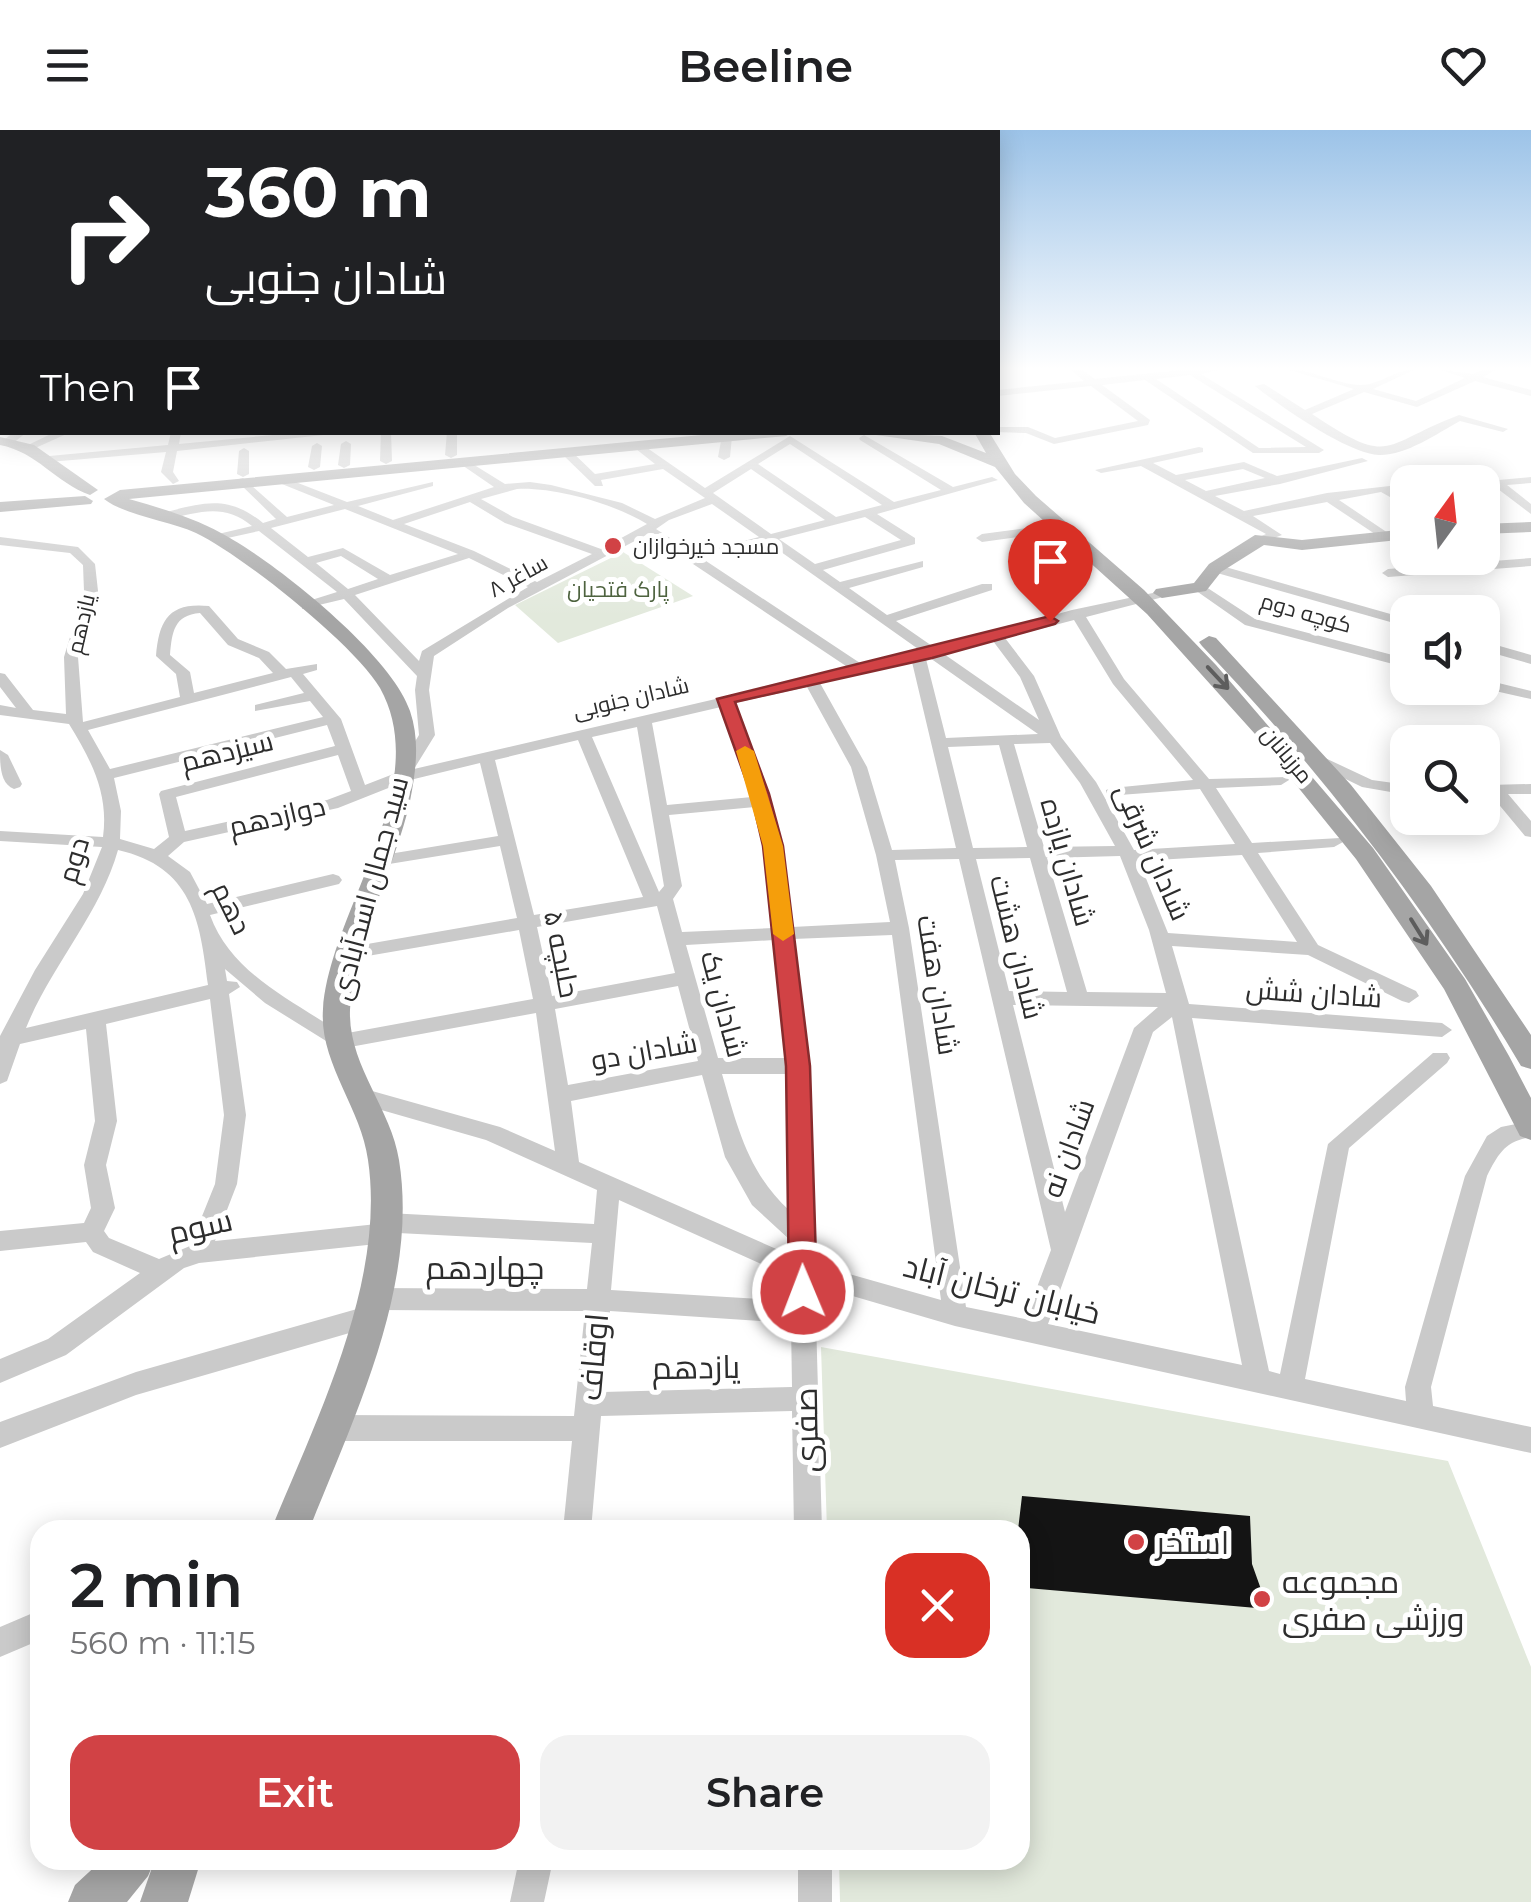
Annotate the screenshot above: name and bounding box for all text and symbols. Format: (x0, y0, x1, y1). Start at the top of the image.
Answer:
icon: menu (40, 38, 95, 93)
text: Beeline (678, 38, 853, 93)
icon: heart (1436, 38, 1491, 93)
text: 360 m (205, 149, 432, 235)
icon: right (40, 170, 170, 300)
text: شادان جنوبی (205, 250, 447, 305)
icon: arrive (156, 360, 211, 415)
text: Then (40, 364, 136, 411)
north arrow (1390, 465, 1500, 575)
map controls (1390, 465, 1500, 835)
pin (1008, 519, 1093, 622)
place label: مسجد خیرخوازان (633, 533, 779, 560)
icon: arrive (1023, 534, 1078, 589)
marker: مسجد خیرخوازان (602, 535, 624, 557)
street label: ساغر ٨ (484, 549, 552, 603)
park label: پارک فتحیان (567, 576, 669, 604)
street label: کوچه دوم (1257, 587, 1355, 641)
street label: یازدهم (61, 591, 103, 657)
button: sound (1390, 595, 1500, 705)
one-way arrow (1206, 665, 1230, 689)
street label: شادان جنوبی (570, 672, 692, 724)
street label: مرزبانان (1255, 721, 1319, 789)
street label: سیزدهم (177, 723, 277, 782)
button: search (1390, 725, 1500, 835)
street label: سید جمال اسدآبادی (323, 773, 415, 1003)
street label: شادان شرقی (1108, 779, 1198, 925)
street label: دوازدهم (225, 788, 329, 847)
street label: شادان یازده (1034, 794, 1102, 930)
street label: دوم (50, 833, 99, 888)
street label: شادان هشت (983, 871, 1051, 1023)
street label: دهم (202, 876, 259, 941)
street label: حلبچه ۵ (535, 908, 587, 1001)
street label: شادان هفت (910, 912, 966, 1058)
one-way arrow (1408, 918, 1429, 946)
street label: شادان یک (693, 947, 755, 1061)
street label: شادان شش (1245, 971, 1383, 1015)
street label: شادان دو (588, 1025, 700, 1077)
street label: شادان نه (1035, 1094, 1101, 1202)
street label: سوم (164, 1200, 237, 1255)
position arrow (751, 1240, 855, 1344)
street label: خیابان ترخان آباد (900, 1246, 1104, 1332)
street label: چهاردهم (426, 1248, 544, 1290)
street label: اوقاف (570, 1311, 616, 1403)
street label: یازدهم (651, 1347, 741, 1390)
street label: صفری (786, 1387, 826, 1473)
place label: استخر (1154, 1523, 1229, 1562)
marker: استخر (1125, 1531, 1147, 1553)
text: 2 min (70, 1549, 243, 1622)
button: close (885, 1553, 990, 1658)
place label: مجموعه ورزشی صفری (1282, 1562, 1464, 1638)
marker: مجموعه ورزشی صفری (1251, 1588, 1273, 1610)
text: 560 m · 11:15 (70, 1623, 256, 1662)
button: Exit (70, 1735, 520, 1850)
button: Share (540, 1735, 990, 1850)

